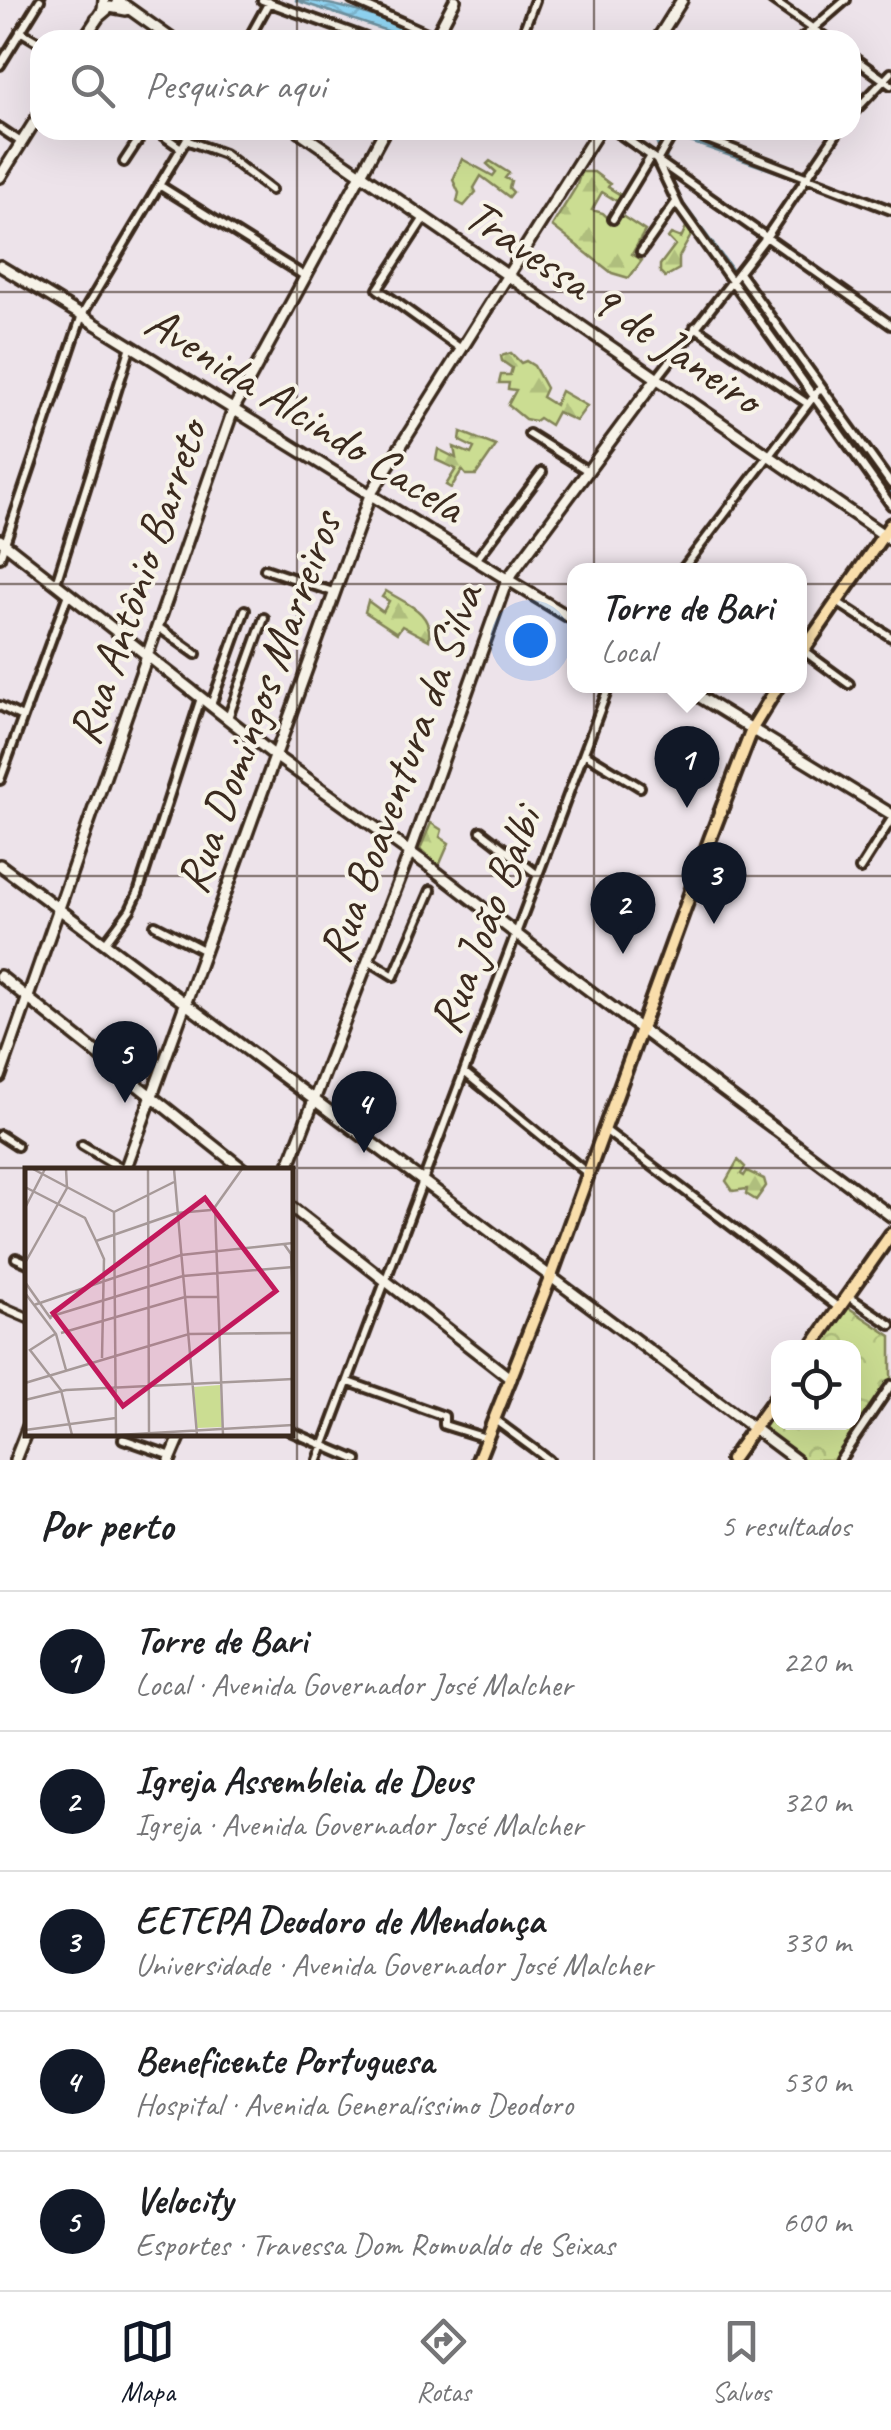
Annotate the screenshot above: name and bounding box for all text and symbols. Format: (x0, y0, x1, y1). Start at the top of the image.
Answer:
search box (30, 30, 861, 140)
icon: search (65, 58, 120, 113)
text: Pesquisar aqui (145, 62, 326, 109)
street label: Travessa 9 de Janeiro (454, 184, 778, 430)
street label: Avenida Alcindo Cacela (135, 292, 479, 538)
street label: Rua Antônio Barreto (54, 408, 222, 752)
street label: Rua Domingos Marreiros (161, 500, 356, 901)
popup (567, 563, 807, 693)
street label: Rua Boaventura da Silva (304, 574, 497, 970)
text: Torre de Bari (601, 584, 773, 631)
your location (505, 615, 556, 666)
text: Local (601, 631, 655, 672)
pin: 1 (654, 726, 720, 808)
street label: Rua João Balbi (415, 794, 557, 1041)
pin: 3 (682, 842, 746, 924)
pin: 2 (590, 872, 656, 954)
pin: 5 (92, 1020, 158, 1103)
pin: 4 (332, 1070, 396, 1153)
inset map (25, 1168, 292, 1435)
map controls (771, 1340, 861, 1430)
button: locate (771, 1340, 861, 1430)
text: Por perto (40, 1499, 173, 1552)
text: 5 resultados (720, 1505, 851, 1546)
text: Torre de Bari (135, 1617, 307, 1664)
text: 1 (65, 1641, 80, 1682)
text: 220 m (782, 1641, 851, 1682)
text: Local · Avenida Governador José Malcher (135, 1664, 572, 1705)
text: Igreja Assembleia de Deus (135, 1757, 472, 1804)
text: 2 (65, 1781, 80, 1822)
text: 320 m (782, 1781, 851, 1822)
text: Igreja · Avenida Governador José Malcher (135, 1804, 583, 1845)
text: EETEPA Deodoro de Mendonça (135, 1897, 544, 1944)
text: 3 (65, 1921, 80, 1962)
text: 330 m (782, 1921, 851, 1962)
text: Universidade · Avenida Governador José Malcher (135, 1944, 652, 1985)
text: Beneficente Portuguesa (135, 2037, 434, 2084)
text: 4 (65, 2061, 80, 2102)
text: 530 m (782, 2061, 851, 2102)
text: Hospital · Avenida Generalíssimo Deodoro (135, 2084, 573, 2125)
text: Velocity (135, 2177, 233, 2224)
text: 5 (66, 2201, 79, 2242)
text: 600 m (782, 2201, 851, 2242)
text: Esportes · Travessa Dom Romualdo de Seixas (135, 2224, 615, 2265)
tab: Mapa (120, 2314, 175, 2409)
tab: Rotas (416, 2314, 471, 2409)
tab: Salvos (712, 2314, 771, 2409)

